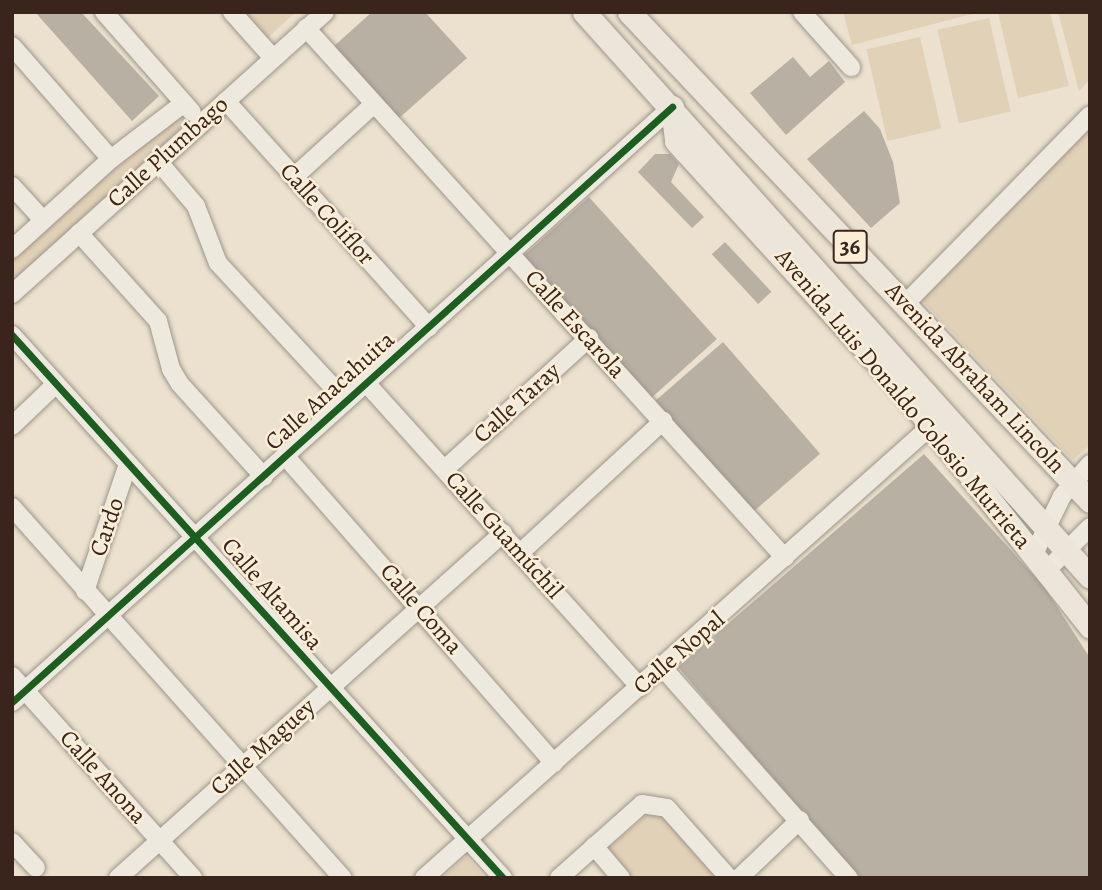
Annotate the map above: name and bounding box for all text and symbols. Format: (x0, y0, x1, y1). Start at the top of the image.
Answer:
street label: Calle Plumbago (102, 90, 234, 214)
street label: Calle Coliflor (274, 157, 380, 271)
road number: 36 (832, 228, 868, 266)
street label: Avenida Luis Donaldo Colosio Murrieta (769, 243, 1037, 555)
street label: Calle Escarola (519, 264, 631, 384)
street label: Avenida Abraham Lincoln (879, 276, 1071, 480)
street label: Calle Anacahuita (259, 325, 401, 457)
street label: Calle Taray (468, 357, 566, 449)
street label: Calle Guamúchil (439, 465, 569, 605)
street label: Cardo (84, 494, 130, 560)
street label: Calle Altamisa (215, 532, 329, 656)
street label: Calle Coma (374, 558, 468, 660)
street label: Calle Nopal (627, 605, 731, 701)
street label: Calle Maguey (205, 692, 321, 802)
street label: Calle Anona (53, 724, 153, 830)

